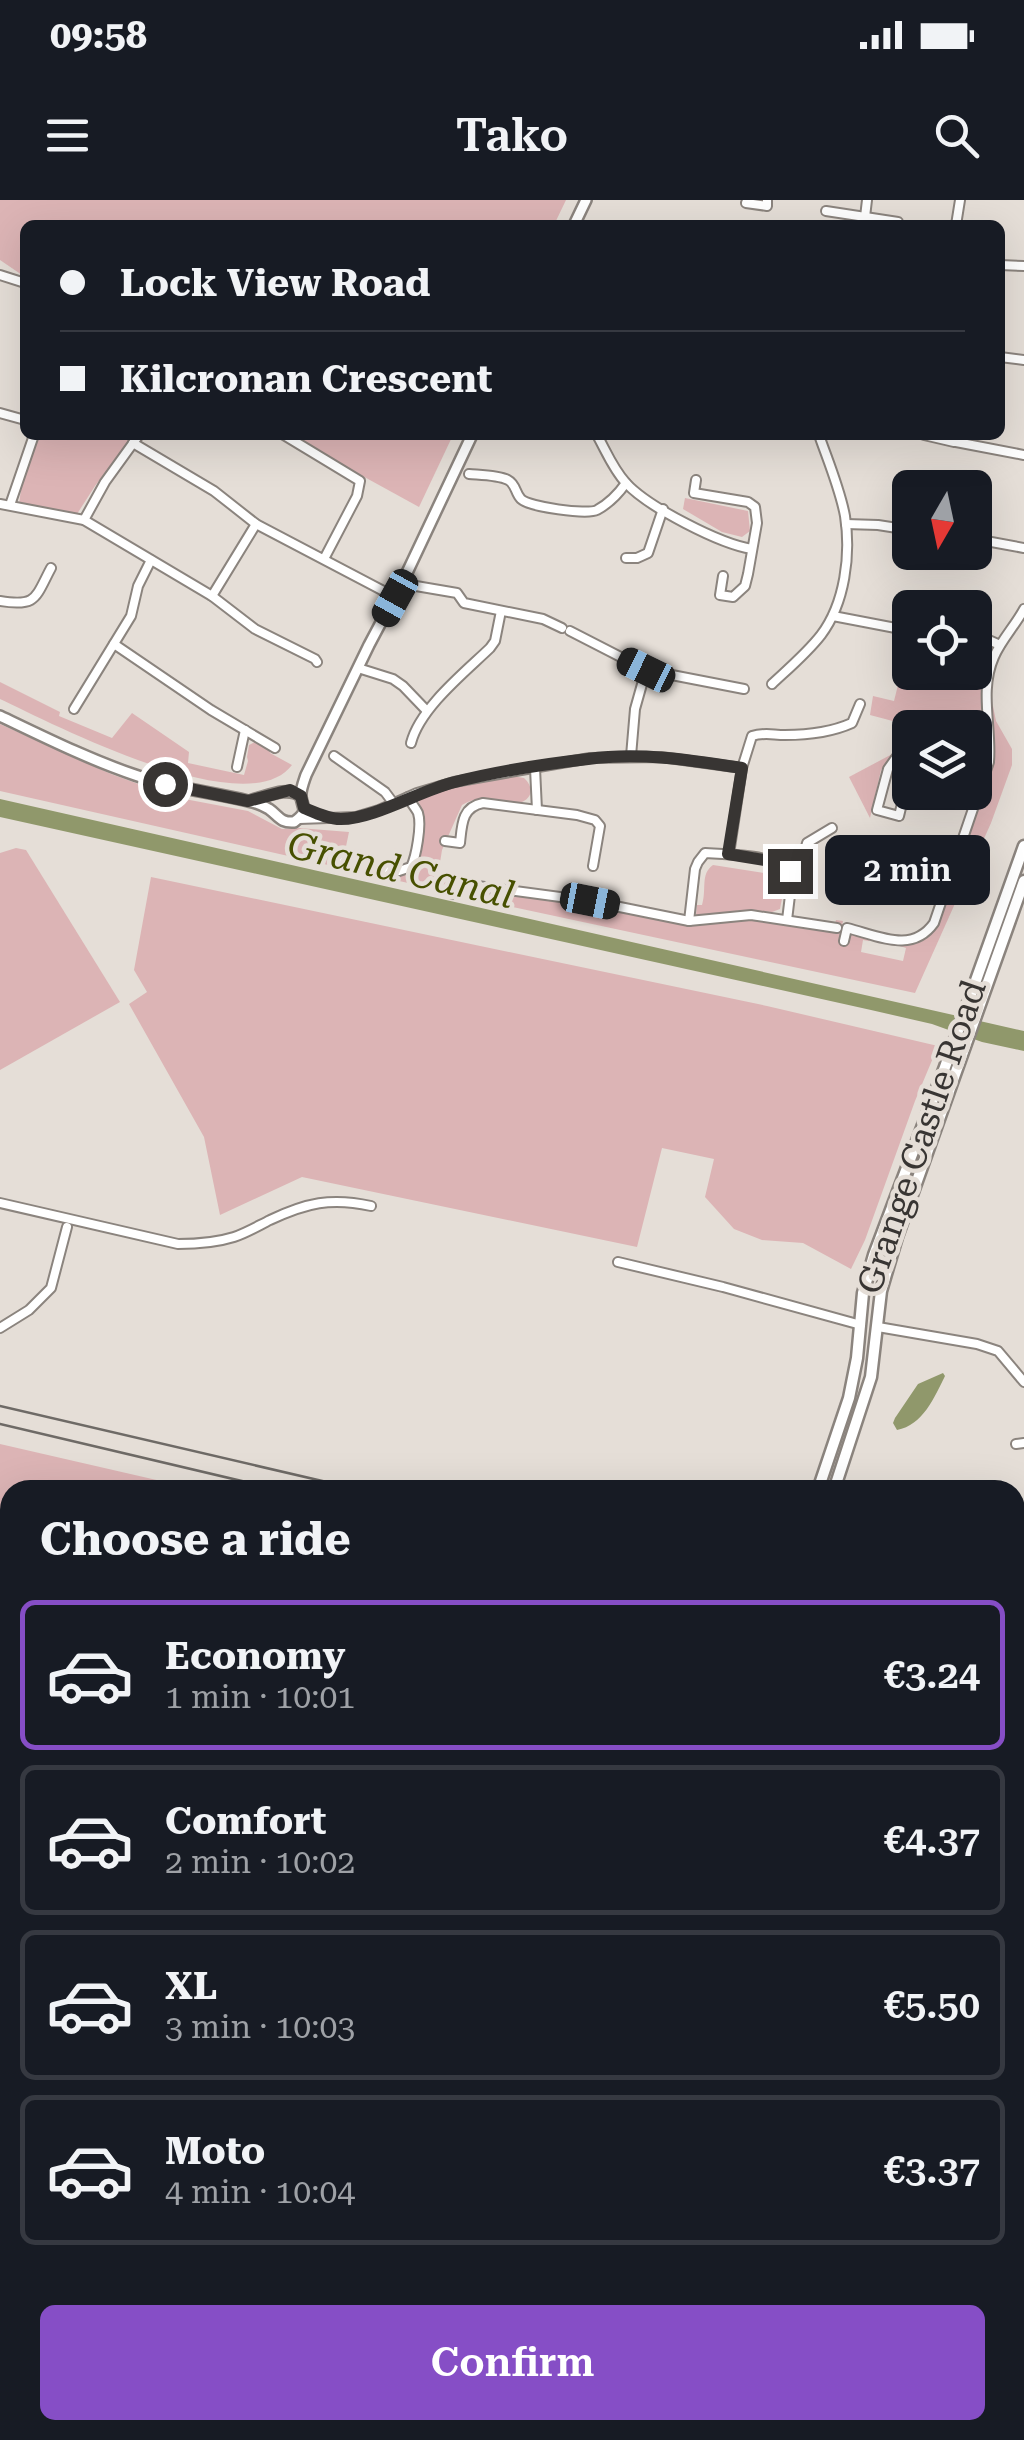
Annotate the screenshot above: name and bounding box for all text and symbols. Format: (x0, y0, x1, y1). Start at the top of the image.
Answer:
text: 09:58 (50, 13, 147, 57)
icon: menu (40, 108, 95, 163)
icon: search (929, 108, 984, 163)
text: Tako (456, 109, 568, 162)
text: Lock View Road (120, 261, 430, 305)
text: Kilcronan Crescent (120, 357, 492, 401)
north arrow (892, 470, 992, 570)
map controls (892, 470, 992, 810)
car (367, 564, 423, 632)
button: locate (892, 590, 992, 690)
car (612, 643, 680, 697)
button: layers (892, 710, 992, 810)
route start (143, 762, 188, 807)
water label: Grand Canal (283, 823, 519, 917)
callout: 2 min (825, 836, 990, 906)
route end (768, 849, 813, 894)
text: 2 min (863, 851, 952, 889)
car (558, 881, 622, 921)
street label: Grange Castle Road (849, 975, 995, 1299)
text: Choose a ride (40, 1513, 351, 1566)
icon: car (45, 1630, 135, 1720)
text: Economy (165, 1634, 345, 1678)
text: €3.24 (884, 1653, 980, 1697)
text: 1 min · 10:01 (165, 1678, 355, 1716)
icon: car (45, 1795, 135, 1885)
text: Comfort (165, 1799, 326, 1843)
text: €4.37 (884, 1818, 980, 1862)
text: 2 min · 10:02 (165, 1843, 355, 1881)
icon: car (45, 1960, 135, 2050)
text: XL (165, 1964, 217, 2008)
text: €5.50 (884, 1983, 980, 2027)
text: 3 min · 10:03 (165, 2008, 355, 2046)
icon: car (45, 2125, 135, 2215)
text: Moto (165, 2129, 265, 2173)
text: €3.37 (884, 2148, 980, 2192)
text: 4 min · 10:04 (165, 2173, 355, 2211)
button: Confirm (40, 2305, 985, 2420)

